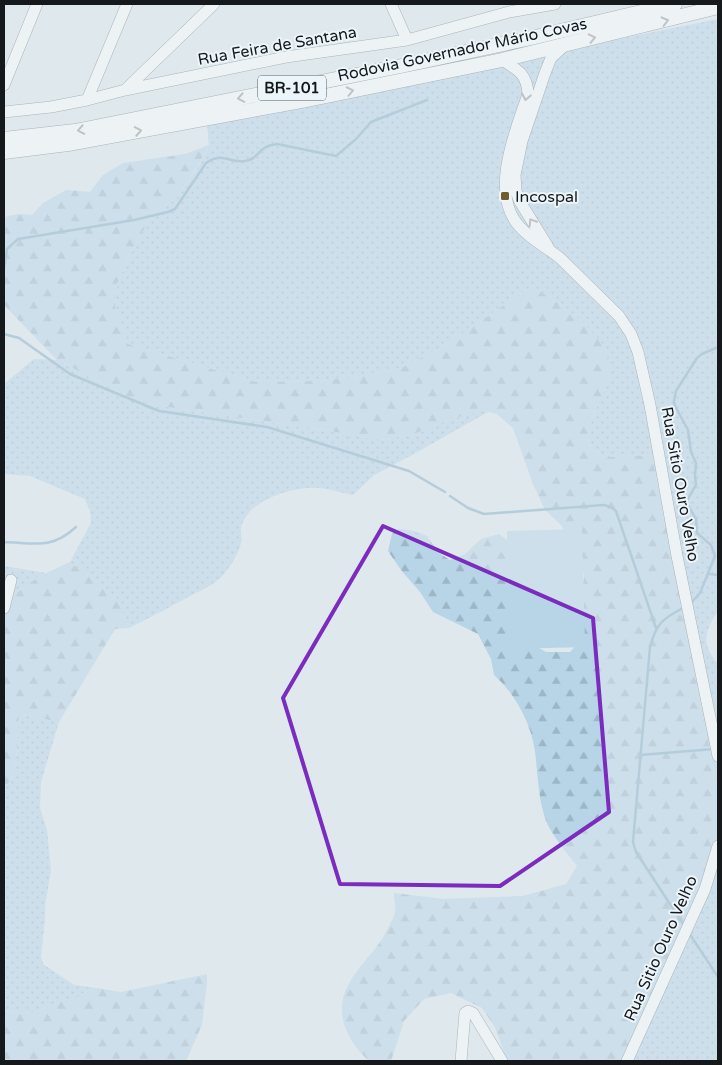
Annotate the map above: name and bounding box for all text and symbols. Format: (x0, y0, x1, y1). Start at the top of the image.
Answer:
street label: Rodovia Governador Mário Covas (336, 14, 589, 86)
one-way arrow (661, 16, 669, 26)
street label: Rua Feira de Santana (196, 22, 358, 70)
one-way arrow (588, 33, 597, 44)
road number: BR-101 (258, 76, 326, 100)
one-way arrow (345, 87, 354, 97)
one-way arrow (236, 92, 245, 103)
one-way arrow (521, 92, 531, 101)
one-way arrow (77, 124, 86, 134)
one-way arrow (134, 126, 143, 136)
place label: Incospal (515, 187, 578, 207)
marker: Incospal (499, 190, 511, 202)
one-way arrow (528, 218, 538, 227)
street label: Rua Sitio Ouro Velho (657, 405, 704, 563)
street label: Rua Sitio Ouro Velho (620, 873, 702, 1024)

